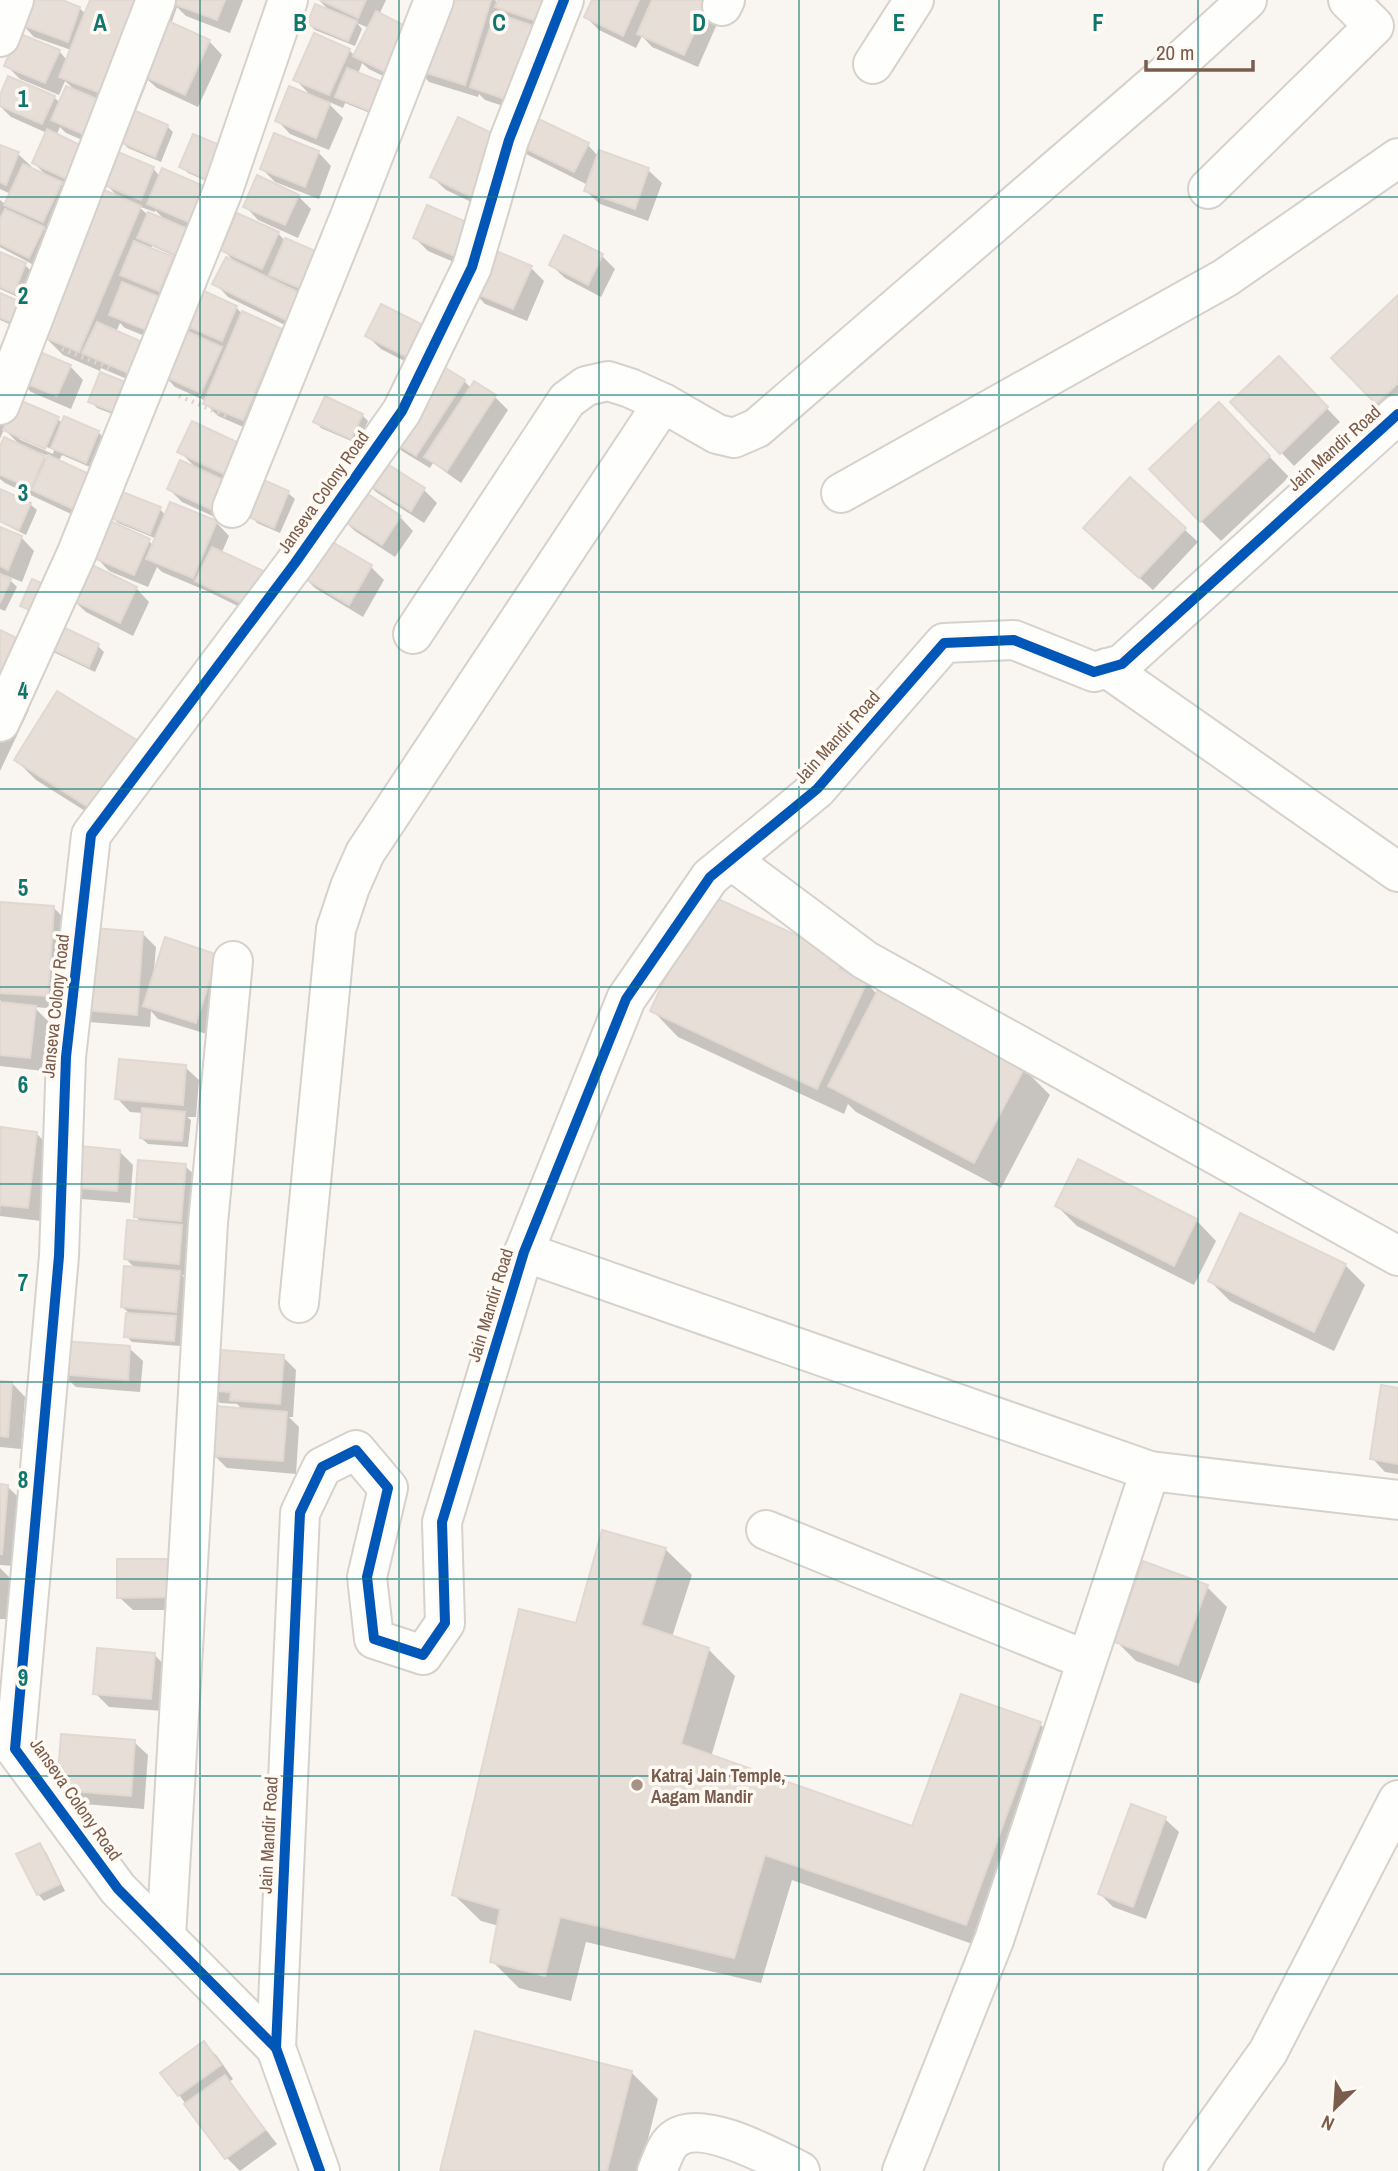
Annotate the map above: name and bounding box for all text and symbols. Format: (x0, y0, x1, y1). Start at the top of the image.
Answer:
text: A (93, 7, 107, 38)
text: B (293, 7, 307, 38)
text: C (492, 7, 506, 38)
text: D (692, 7, 706, 38)
text: E (893, 7, 905, 38)
text: F (1092, 7, 1104, 38)
scale bar (1146, 28, 1253, 72)
text: 20 m (1156, 38, 1194, 67)
text: 1 (18, 83, 29, 114)
text: 2 (18, 280, 28, 311)
street label: Jain Mandir Road (1282, 399, 1386, 497)
street label: Janseva Colony Road (271, 426, 375, 558)
text: 3 (18, 477, 28, 508)
text: 4 (18, 675, 29, 706)
street label: Jain Mandir Road (788, 685, 886, 789)
text: 5 (18, 872, 28, 903)
street label: Janseva Colony Road (35, 933, 75, 1079)
text: 6 (18, 1069, 28, 1100)
street label: Jain Mandir Road (461, 1245, 519, 1365)
text: 7 (18, 1267, 28, 1298)
text: 8 (18, 1464, 28, 1495)
text: 9 (18, 1662, 28, 1693)
street label: Janseva Colony Road (24, 1733, 128, 1865)
place label: Katraj Jain Temple, Aagam Mandir (651, 1763, 785, 1809)
street label: Jain Mandir Road (252, 1776, 284, 1894)
marker: Katraj Jain Temple, Aagam Mandir (629, 1777, 645, 1793)
north arrow (1300, 2073, 1370, 2143)
text: N (1317, 2109, 1338, 2138)

